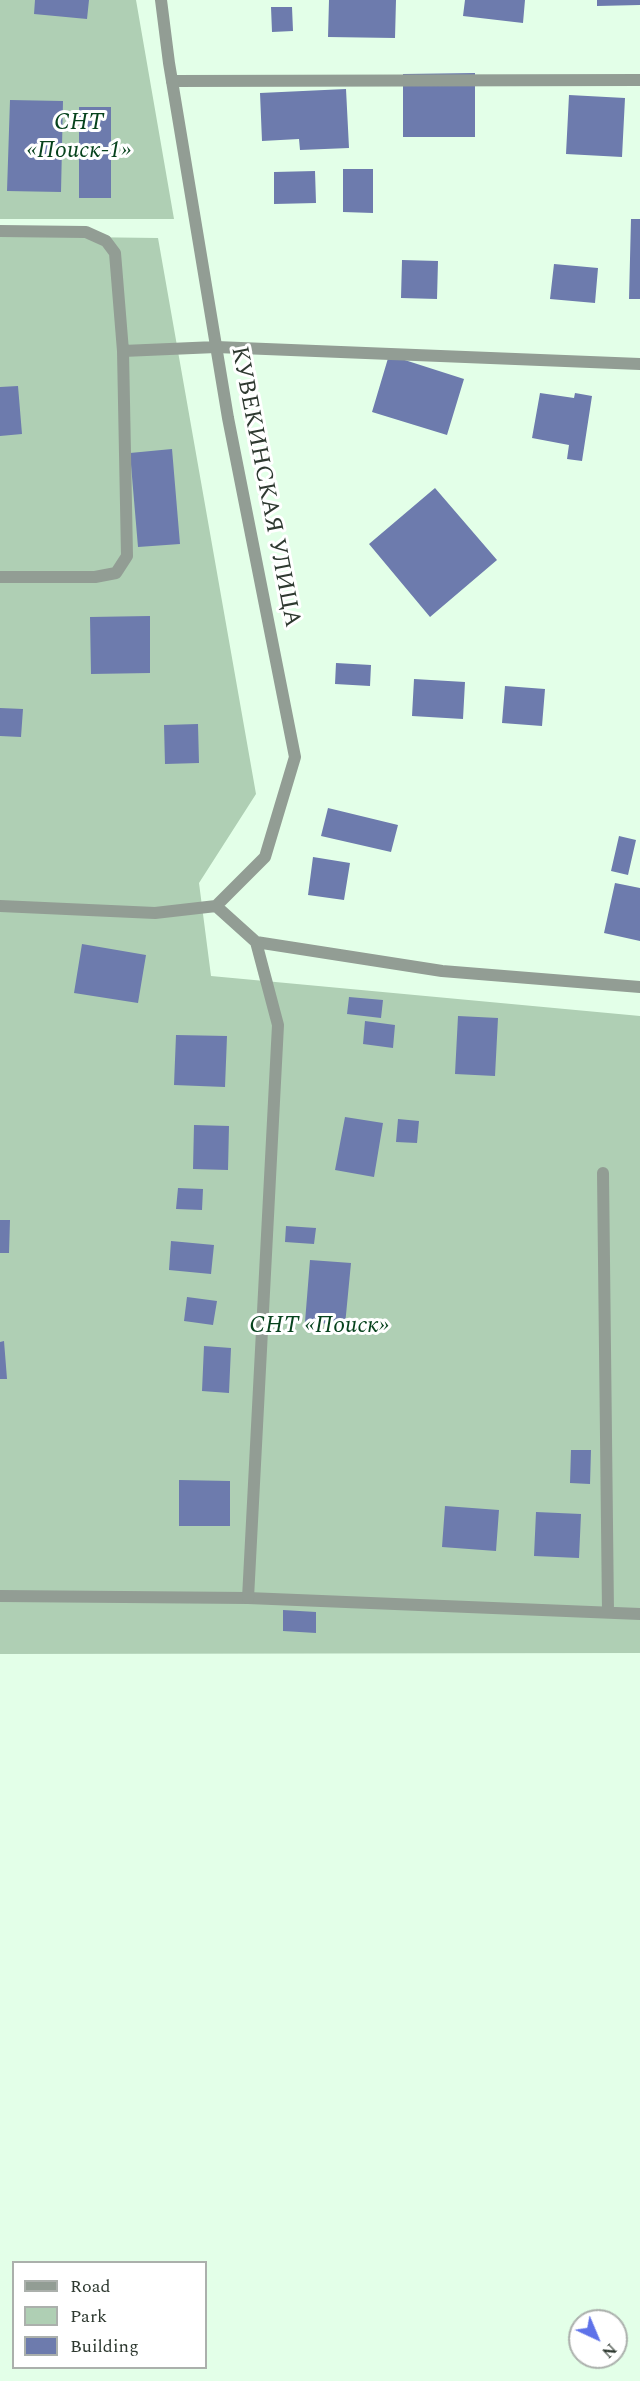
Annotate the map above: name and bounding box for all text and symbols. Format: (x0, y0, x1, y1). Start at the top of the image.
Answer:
park label: СНТ «Поиск-1» (27, 110, 131, 166)
street label: КУВЕКИНСКАЯ УЛИЦА (223, 344, 305, 630)
park label: СНТ «Поиск» (249, 1313, 389, 1341)
legend (12, 2261, 207, 2369)
text: Road (70, 2273, 111, 2300)
text: Park (70, 2303, 107, 2330)
north arrow (568, 2309, 628, 2369)
text: Building (70, 2333, 139, 2360)
text: N (596, 2337, 622, 2364)

